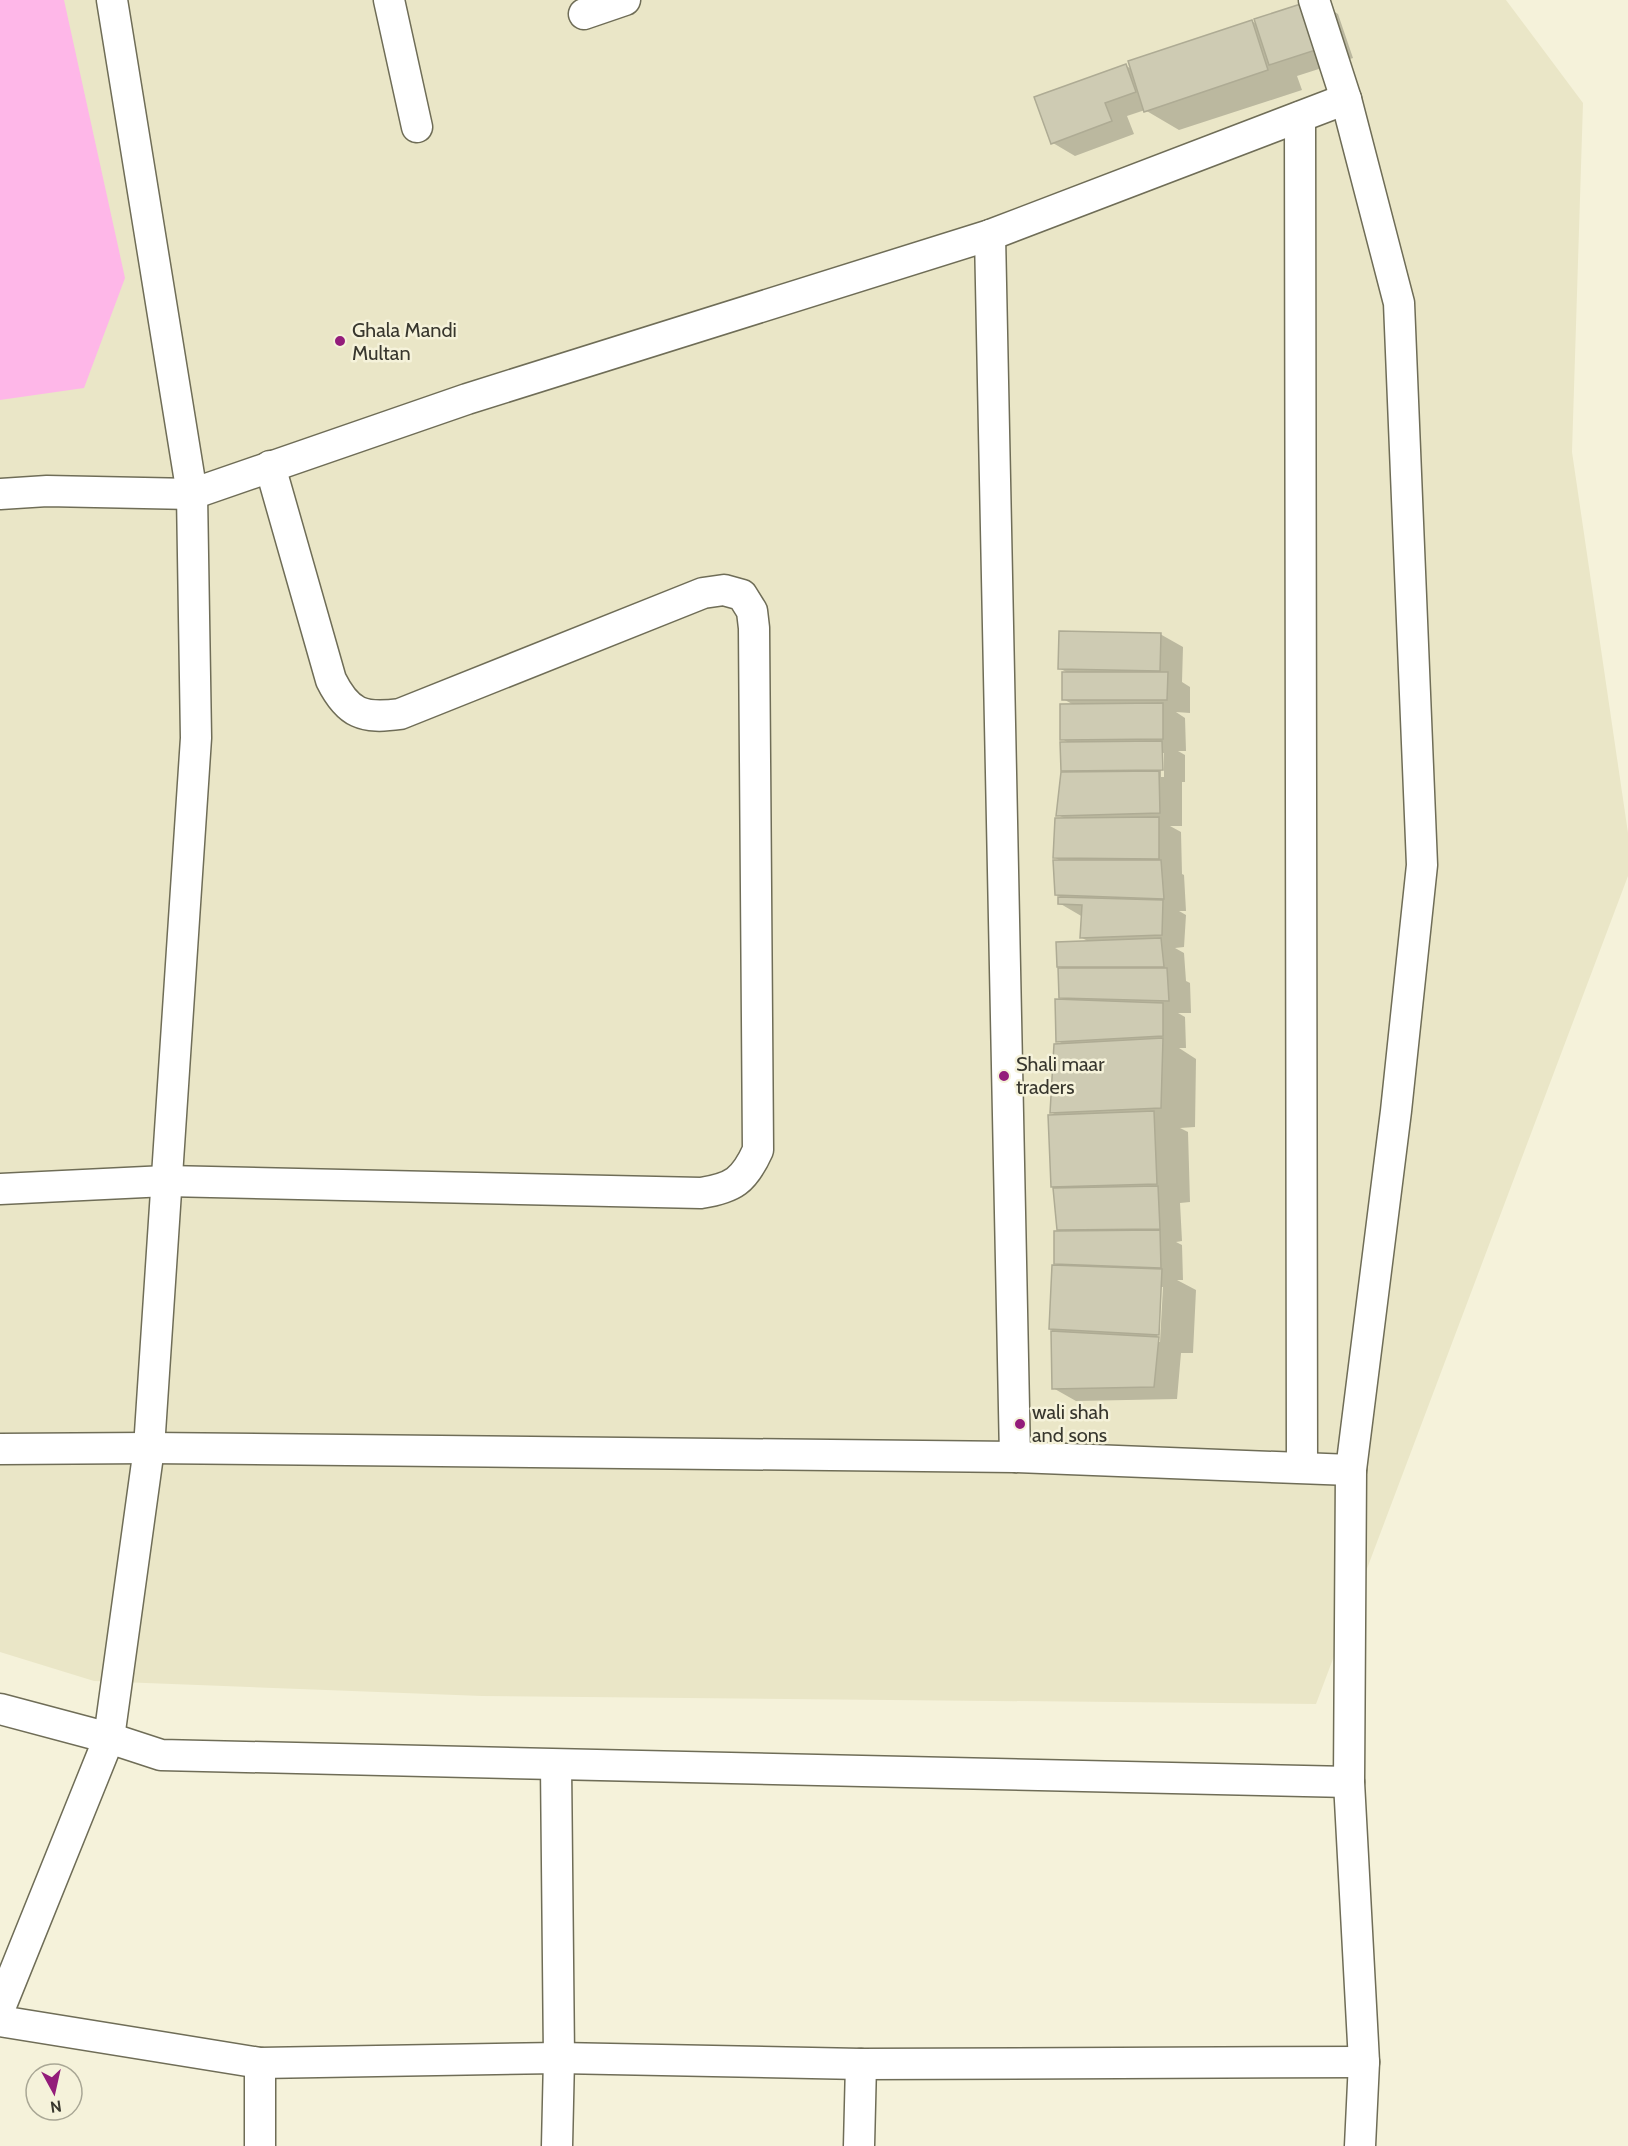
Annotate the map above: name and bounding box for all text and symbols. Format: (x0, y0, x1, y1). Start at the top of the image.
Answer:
place label: Ghala Mandi Multan (352, 318, 457, 365)
marker: Ghala Mandi Multan (333, 334, 347, 348)
place label: Shali maar traders (1016, 1052, 1105, 1099)
marker: Shali maar traders (997, 1069, 1011, 1083)
place label: wali shah and sons (1032, 1400, 1109, 1447)
marker: wali shah and sons (1013, 1417, 1027, 1431)
north arrow (24, 2062, 84, 2122)
text: N (49, 2096, 63, 2117)

